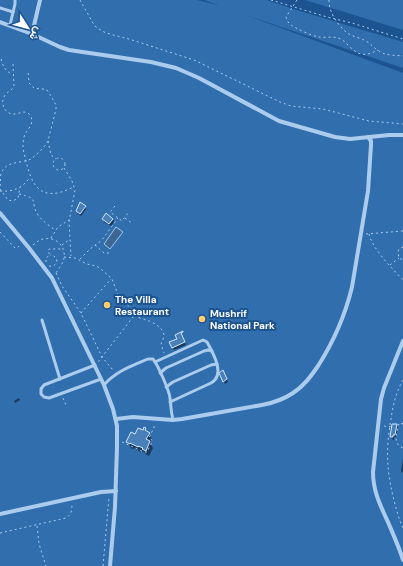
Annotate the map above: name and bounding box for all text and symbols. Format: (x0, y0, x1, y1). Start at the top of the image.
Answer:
north arrow (8, 8, 48, 48)
text: ش (27, 24, 46, 43)
place label: The Villa Restaurant (115, 293, 169, 318)
marker: The Villa Restaurant (102, 300, 112, 310)
place label: Mushrif National Park (210, 307, 275, 332)
marker: Mushrif National Park (197, 314, 207, 324)

